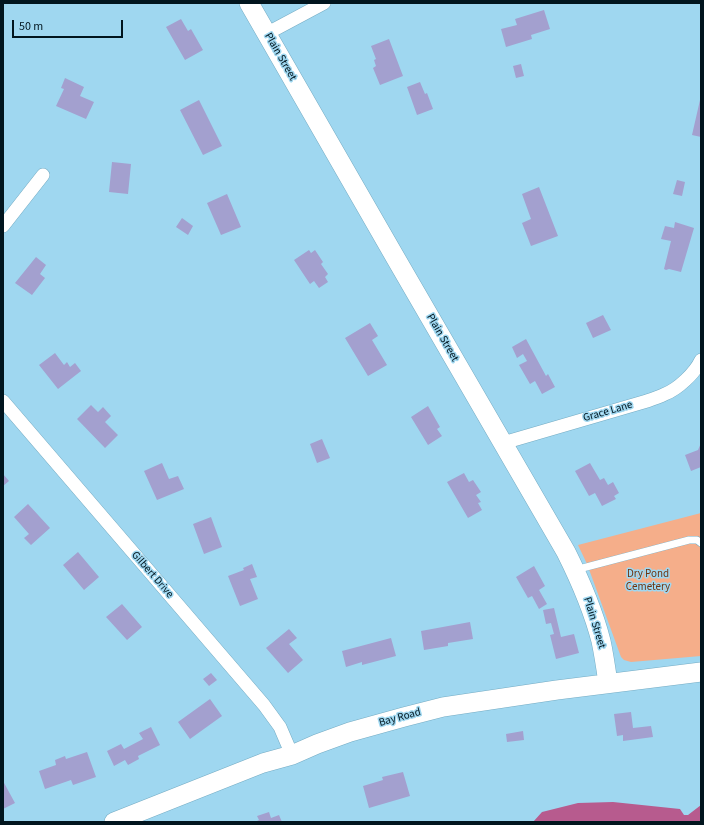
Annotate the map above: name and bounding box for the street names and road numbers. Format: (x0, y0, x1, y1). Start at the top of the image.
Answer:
street label: Plain Street (261, 31, 299, 83)
street label: Plain Street (423, 312, 461, 364)
street label: Grace Lane (582, 399, 634, 425)
street label: Gilbert Drive (128, 549, 176, 601)
street label: Plain Street (580, 596, 608, 650)
street label: Bay Road (378, 706, 422, 730)

